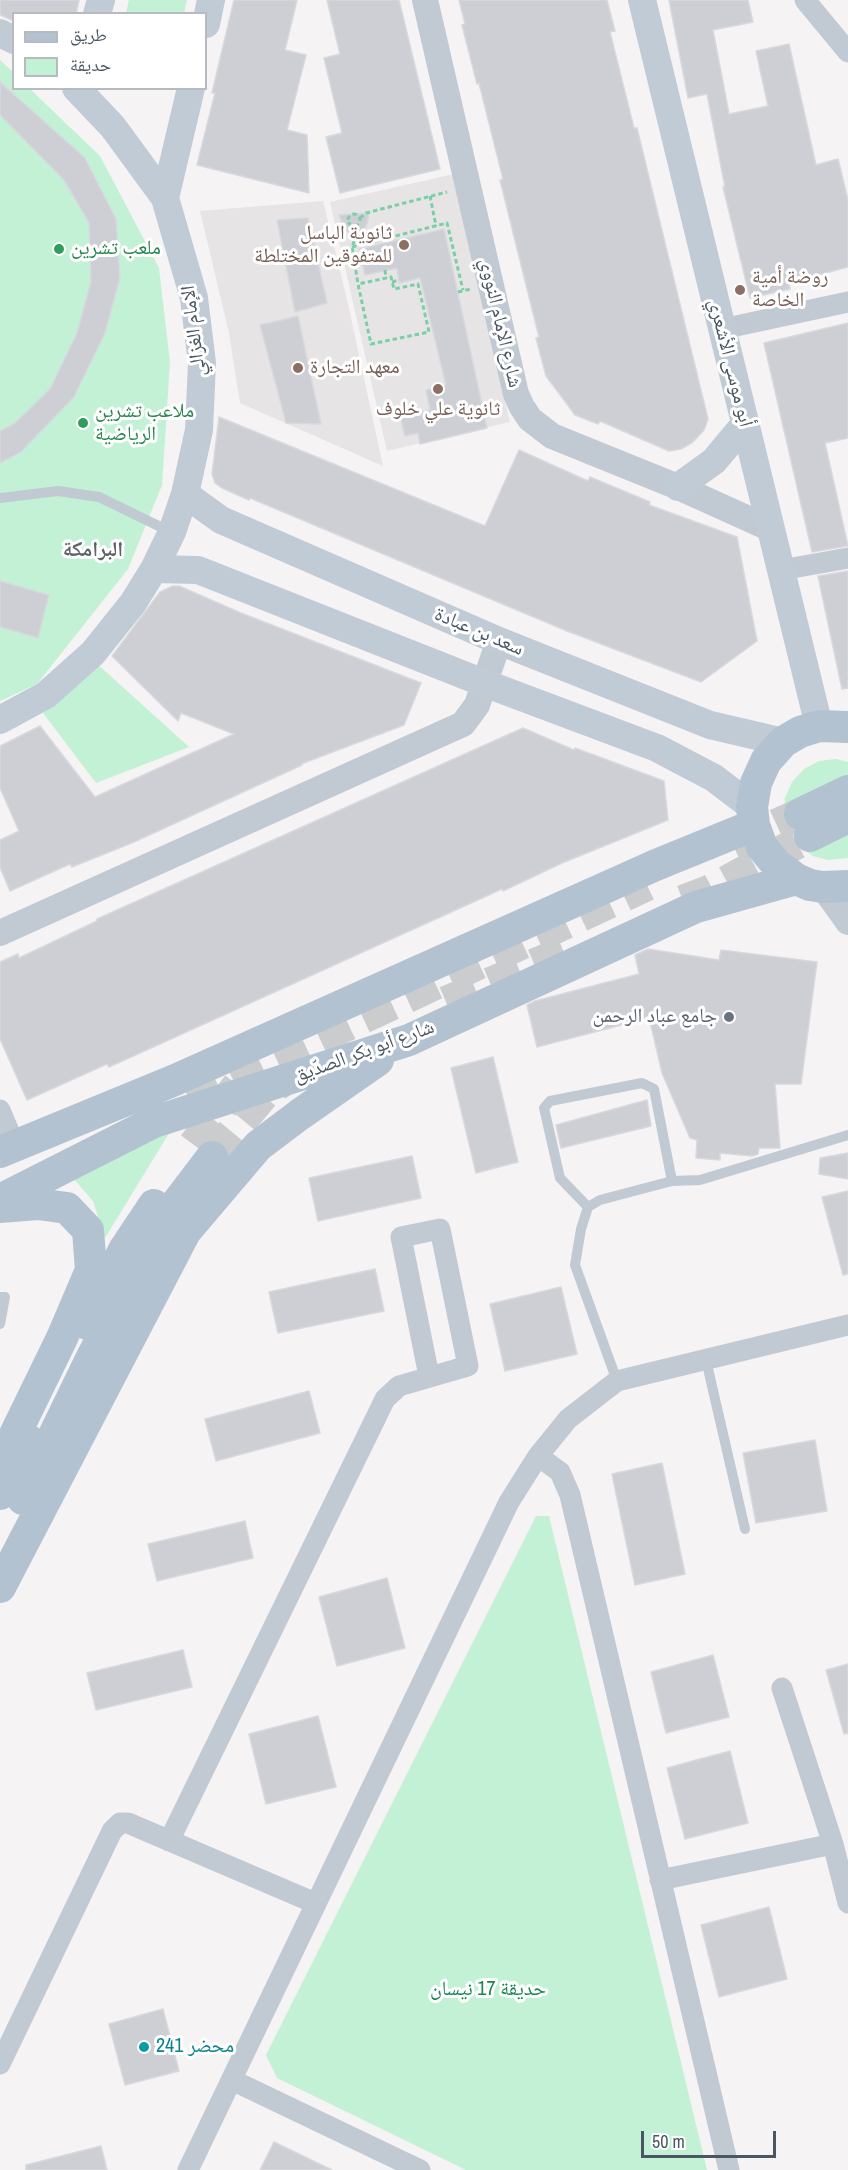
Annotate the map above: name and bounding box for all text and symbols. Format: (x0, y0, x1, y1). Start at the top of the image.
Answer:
legend (12, 12, 207, 90)
text: طريق (70, 22, 107, 47)
text: حديقة (70, 52, 111, 77)
place label: ثانوية الباسل للمتفوقين المختلطة (254, 222, 392, 269)
place label: ملعب تشرين (71, 237, 161, 261)
marker: ثانوية الباسل للمتفوقين المختلطة (397, 238, 411, 252)
marker: ملعب تشرين (52, 242, 66, 256)
street label: شارع الإمام النووي (473, 256, 527, 390)
place label: روضة أمية الخاصة (752, 266, 829, 313)
marker: روضة أمية الخاصة (733, 283, 747, 297)
street label: الإمام الغزالي (176, 284, 212, 378)
street label: أبو موسى الأشعري (702, 296, 758, 430)
place label: معهد التجارة (310, 356, 400, 380)
marker: معهد التجارة (291, 361, 305, 375)
marker: ثانوية علي خلوف (431, 382, 445, 396)
place label: ثانوية علي خلوف (376, 398, 500, 422)
place label: ملاعب تشرين الرياضية (95, 400, 194, 447)
marker: ملاعب تشرين الرياضية (76, 416, 90, 430)
district label: البرامكة (63, 537, 123, 563)
street label: سعد بن عبادة (431, 602, 527, 662)
place label: جامع عباد الرحمن (592, 1005, 717, 1029)
marker: جامع عباد الرحمن (722, 1010, 736, 1024)
street label: شارع أبو بكر الصدّيق (290, 1015, 438, 1089)
park label: حديقة 17 نيسان (430, 1978, 546, 2002)
place label: محضر 241 (156, 2035, 234, 2059)
marker: محضر 241 (137, 2040, 151, 2054)
scale bar (644, 2119, 779, 2157)
text: 50 m (652, 2129, 685, 2154)

